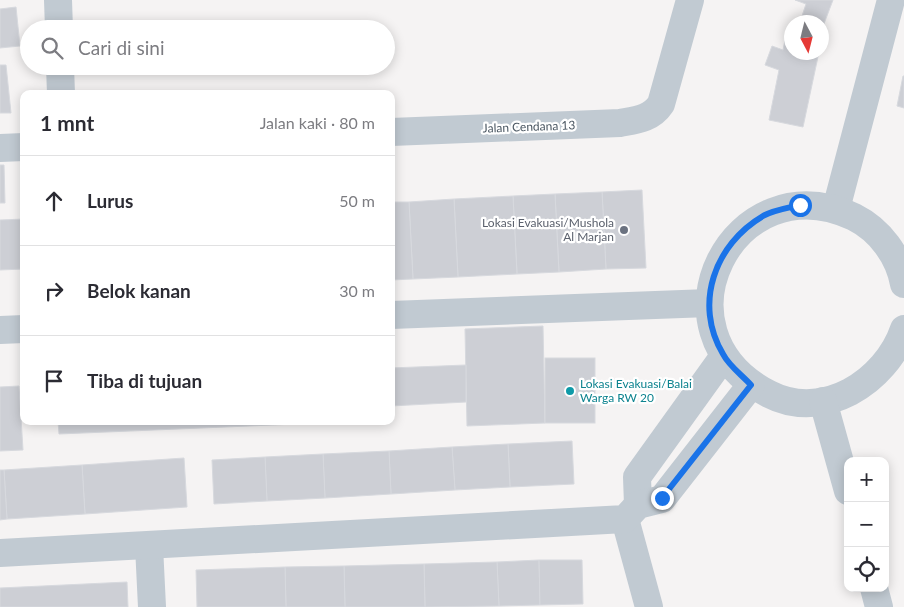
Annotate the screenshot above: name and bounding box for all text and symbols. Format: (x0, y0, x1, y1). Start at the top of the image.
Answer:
north arrow (784, 15, 829, 60)
search box (20, 20, 395, 75)
icon: search (38, 34, 66, 62)
text: Cari di sini (78, 36, 165, 59)
text: 1 mnt (40, 110, 94, 135)
text: Jalan kaki · 80 m (260, 113, 375, 132)
street label: Jalan Cendana 13 (482, 117, 576, 136)
icon: ahead (40, 187, 68, 215)
text: Lurus (87, 189, 133, 212)
text: 50 m (339, 191, 375, 210)
route start (789, 194, 812, 217)
place label: Lokasi Evakuasi/Mushola Al Marjan (482, 215, 614, 244)
marker: Lokasi Evakuasi/Mushola Al Marjan (618, 224, 630, 236)
icon: right (40, 277, 68, 305)
text: Belok kanan (87, 279, 191, 302)
text: 30 m (339, 281, 375, 300)
icon: arrive (40, 367, 68, 395)
text: Tiba di tujuan (87, 369, 202, 392)
place label: Lokasi Evakuasi/Balai Warga RW 20 (580, 376, 692, 405)
marker: Lokasi Evakuasi/Balai Warga RW 20 (564, 385, 576, 397)
map controls (844, 457, 889, 592)
button: + (844, 457, 889, 502)
route end (651, 487, 674, 510)
button: − (844, 502, 889, 547)
button: locate (844, 547, 889, 592)

